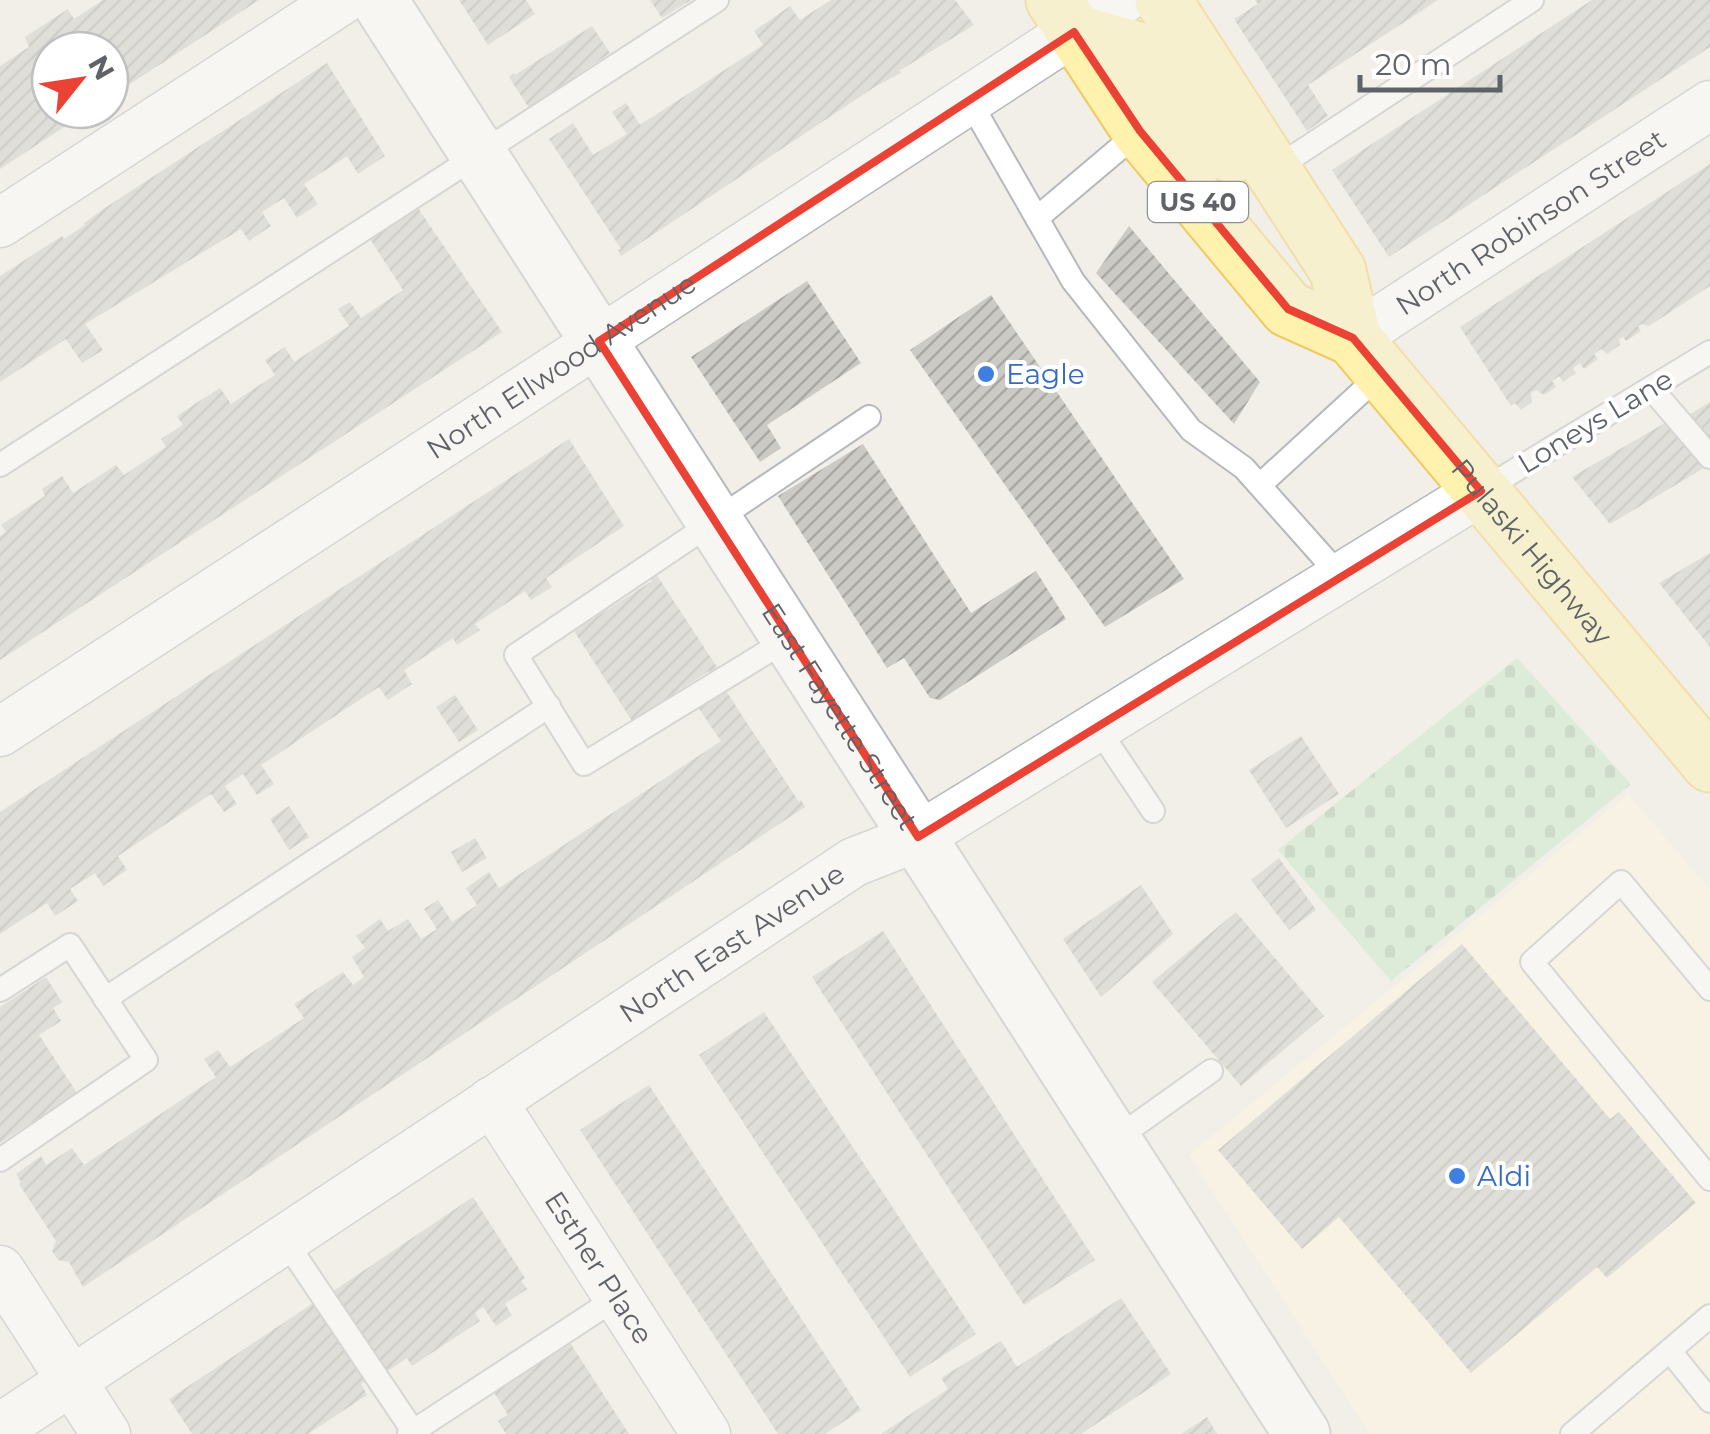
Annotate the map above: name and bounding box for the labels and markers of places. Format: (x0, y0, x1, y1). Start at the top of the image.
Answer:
place label: Eagle (1006, 357, 1085, 391)
marker: Eagle (975, 363, 997, 385)
place label: Aldi (1477, 1159, 1531, 1193)
marker: Aldi (1446, 1165, 1468, 1187)

